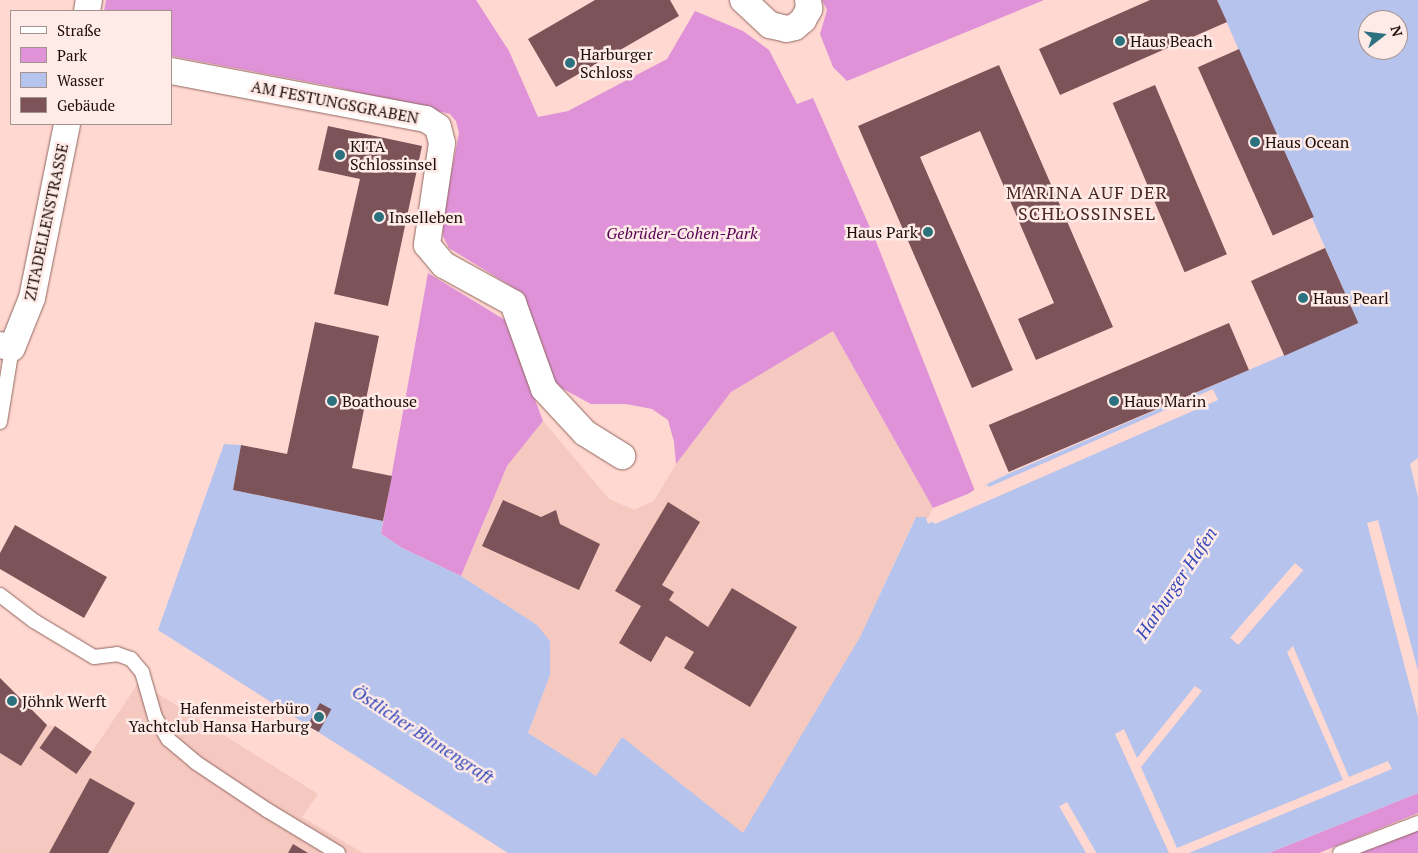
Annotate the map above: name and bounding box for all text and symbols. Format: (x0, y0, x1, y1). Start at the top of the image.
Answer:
legend (10, 10, 172, 125)
north arrow (1358, 10, 1408, 60)
text: Straße (57, 20, 101, 40)
text: N (1386, 23, 1408, 39)
place label: Haus Beach (1130, 31, 1213, 51)
marker: Haus Beach (1114, 35, 1126, 47)
place label: Harburger Schloss (580, 44, 653, 82)
text: Park (57, 45, 87, 65)
marker: Harburger Schloss (564, 57, 576, 69)
text: Wasser (57, 70, 104, 90)
street label: AM FESTUNGSGRABEN (250, 76, 420, 128)
text: Gebäude (57, 95, 115, 115)
place label: Haus Ocean (1265, 132, 1349, 152)
place label: KITA Schlossinsel (350, 136, 437, 174)
marker: Haus Ocean (1249, 136, 1261, 148)
street label: ZITADELLENSTRASSE (20, 142, 72, 302)
marker: KITA Schlossinsel (334, 149, 346, 161)
district label: MARINA AUF DER SCHLOSSINSEL (1004, 182, 1170, 224)
place label: Inselleben (389, 207, 463, 227)
marker: Inselleben (373, 211, 385, 223)
place label: Haus Park (846, 222, 918, 242)
park label: Gebrüder-Cohen-Park (606, 223, 758, 243)
marker: Haus Park (922, 226, 934, 238)
place label: Haus Pearl (1313, 288, 1389, 308)
marker: Haus Pearl (1297, 292, 1309, 304)
place label: Boathouse (342, 391, 417, 411)
place label: Haus Marin (1124, 391, 1206, 411)
marker: Boathouse (326, 395, 338, 407)
marker: Haus Marin (1108, 395, 1120, 407)
water label: Harburger Hafen (1131, 523, 1221, 643)
water label: Östlicher Binnengraft (348, 680, 498, 788)
place label: Jöhnk Werft (22, 691, 107, 711)
marker: Jöhnk Werft (6, 695, 18, 707)
place label: Hafenmeisterbüro Yachtclub Hansa Harburg (129, 698, 309, 736)
marker: Hafenmeisterbüro Yachtclub Hansa Harburg (313, 711, 325, 723)

